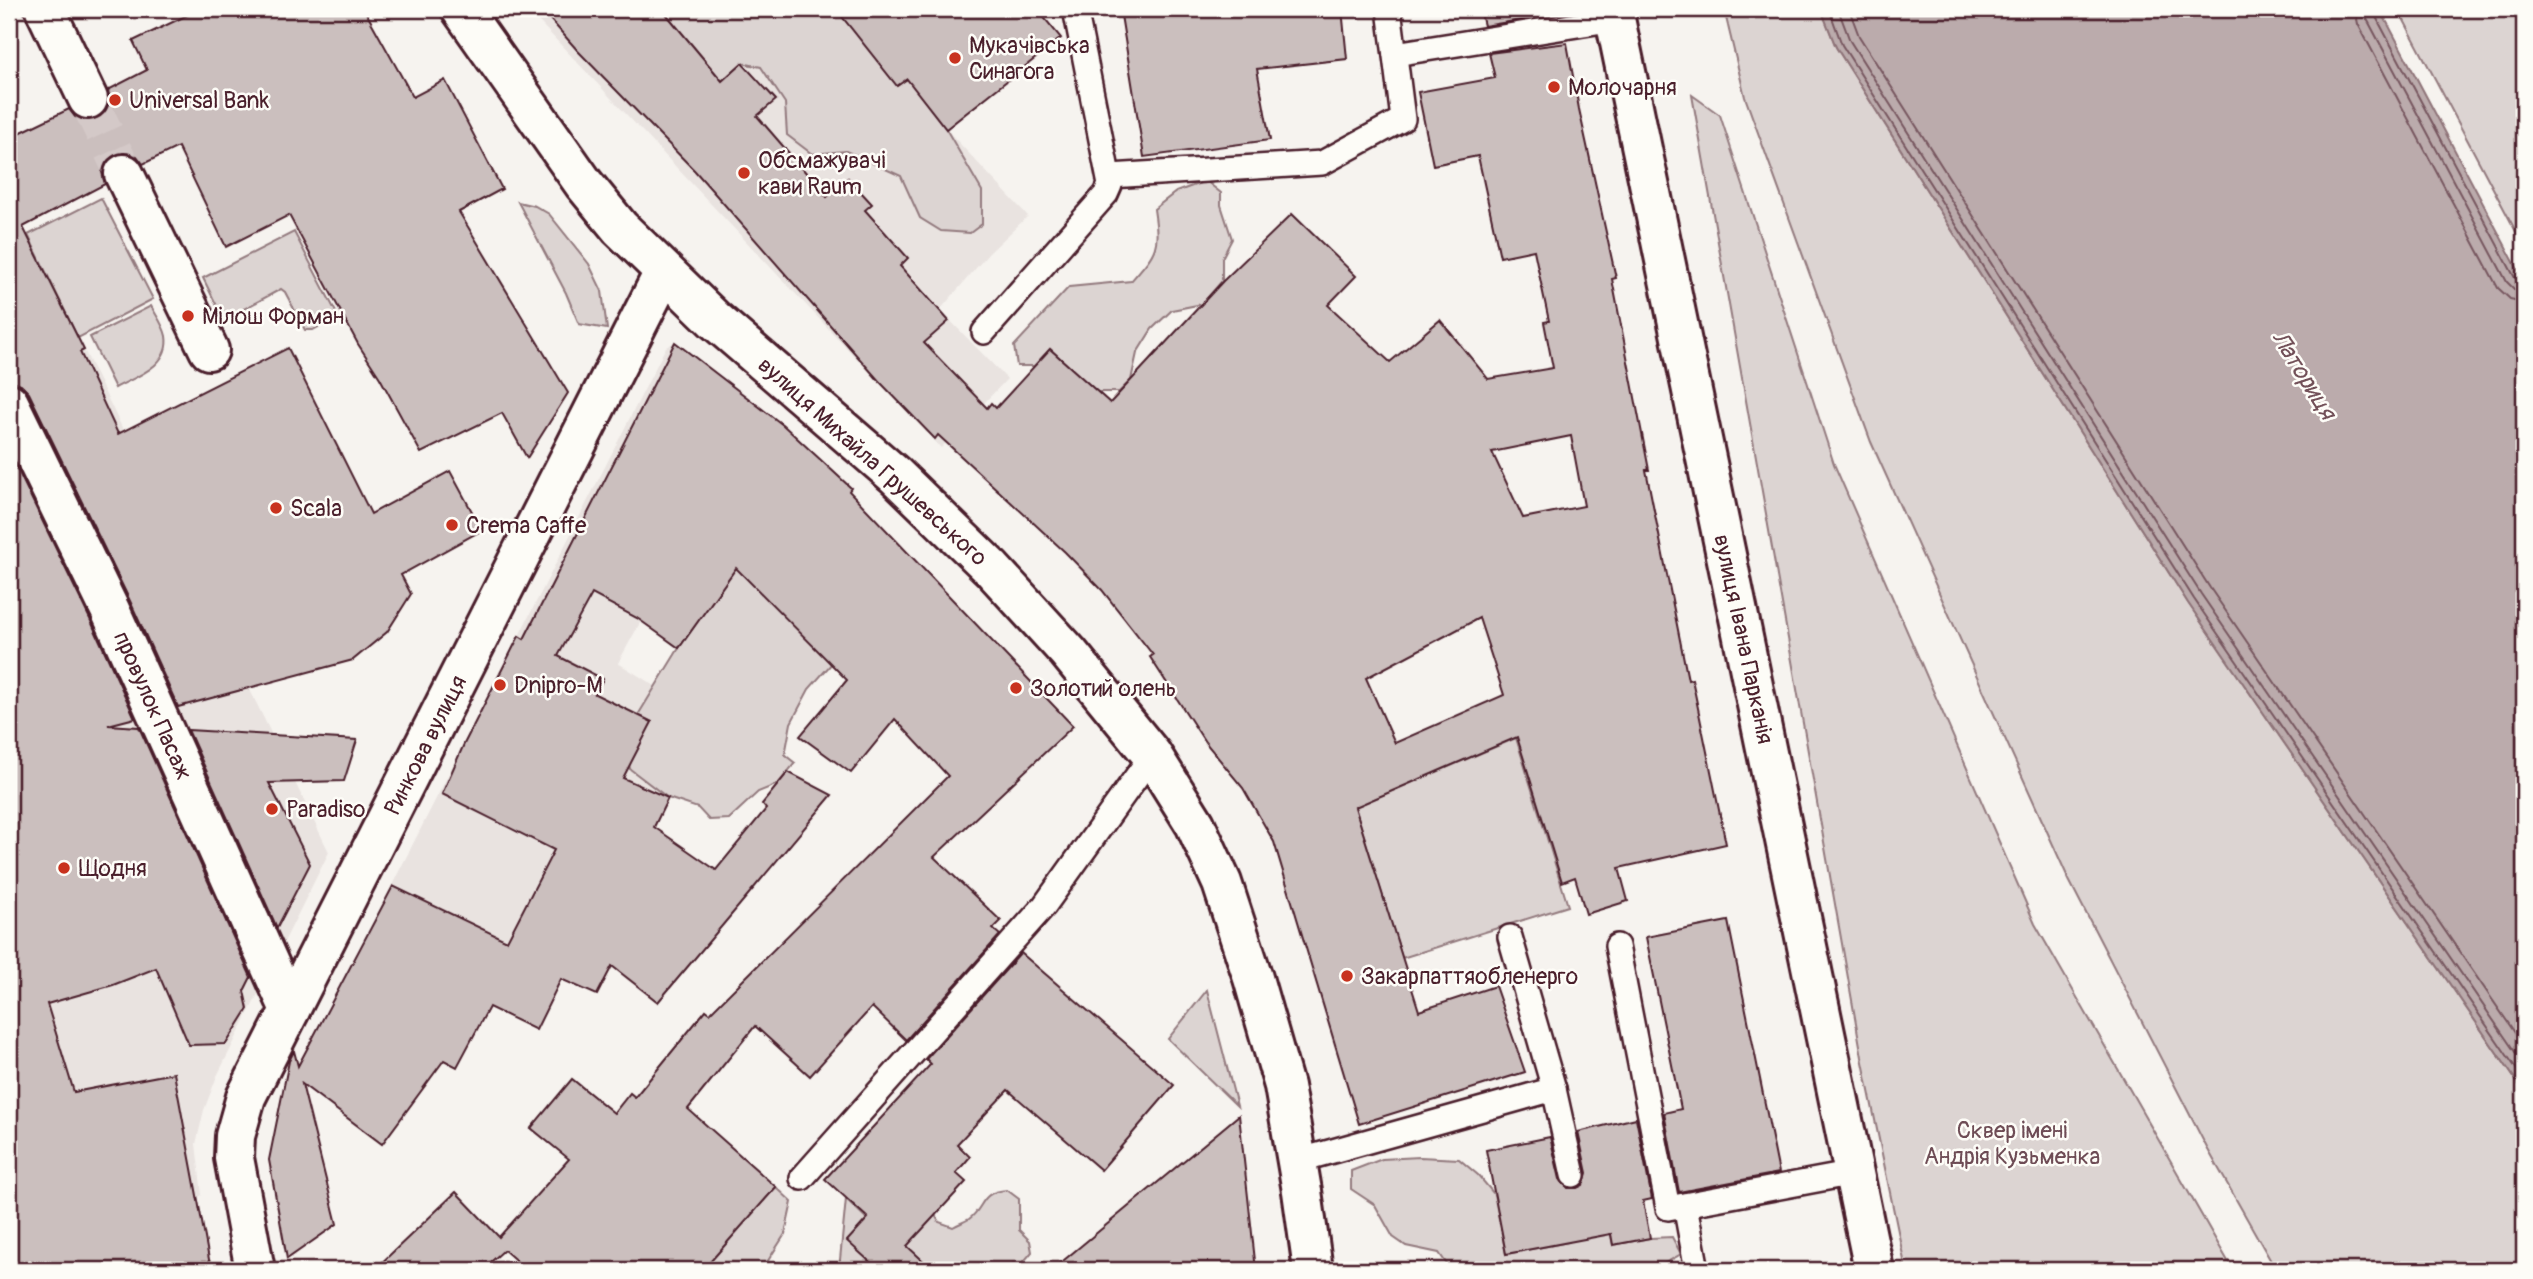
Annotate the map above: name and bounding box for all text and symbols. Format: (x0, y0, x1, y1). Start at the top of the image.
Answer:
place label: Мукачівська Синагога (969, 31, 1090, 86)
marker: Мукачівська Синагога (947, 50, 963, 66)
place label: Молочарня (1568, 73, 1677, 102)
marker: Молочарня (1546, 79, 1562, 95)
place label: Universal Bank (129, 86, 269, 115)
marker: Universal Bank (107, 92, 123, 108)
place label: Обсмажувачі кави Raum (758, 146, 886, 201)
marker: Обсмажувачі кави Raum (736, 165, 752, 181)
place label: Мілош Форман (202, 302, 344, 331)
marker: Мілош Форман (180, 308, 196, 324)
water label: Латориця (2265, 326, 2343, 427)
street label: вулиця Михайла Грушевського (752, 351, 993, 572)
place label: Scala (290, 494, 342, 523)
marker: Scala (268, 500, 284, 516)
place label: Crema Caffe (466, 511, 587, 540)
marker: Crema Caffe (444, 517, 460, 533)
street label: вулиця Івана Парканія (1707, 532, 1780, 747)
street label: провулок Пасаж (107, 627, 198, 784)
street label: Ринкова вулиця (378, 670, 473, 820)
place label: Dnipro-M (514, 671, 603, 700)
place label: Золотий олень (1030, 674, 1176, 703)
marker: Dnipro-M (492, 677, 508, 693)
marker: Золотий олень (1008, 680, 1024, 696)
place label: Paradiso (286, 795, 365, 824)
marker: Paradiso (264, 801, 280, 817)
place label: Щодня (78, 854, 147, 883)
marker: Щодня (56, 860, 72, 876)
place label: Закарпаттяобленерго (1361, 962, 1578, 991)
marker: Закарпаттяобленерго (1339, 968, 1355, 984)
park label: Сквер імені Андрія Кузьменка (1924, 1116, 2100, 1171)

